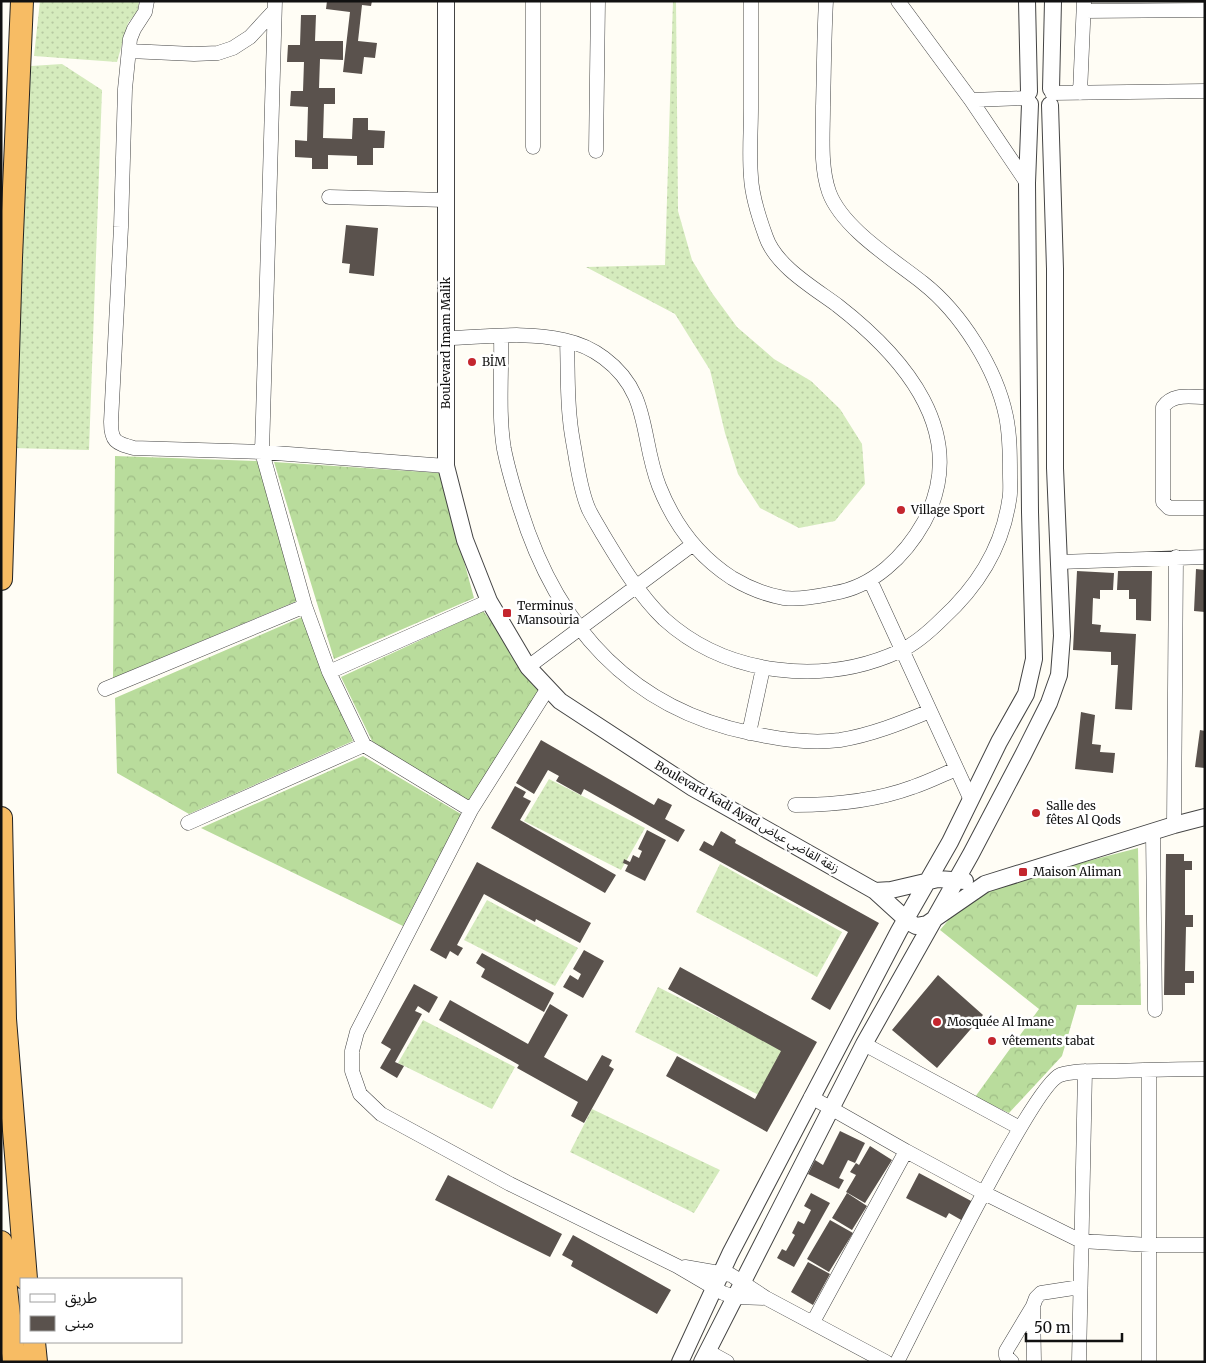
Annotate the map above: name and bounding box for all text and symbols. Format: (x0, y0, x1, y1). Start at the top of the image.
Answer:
street label: Boulevard Imam Malik (438, 277, 453, 409)
place label: BİM (482, 354, 506, 369)
marker: BİM (466, 356, 478, 368)
place label: Village Sport (910, 502, 985, 517)
marker: Village Sport (895, 504, 907, 516)
place label: Terminus Mansouria (517, 598, 580, 627)
marker: Terminus Mansouria (501, 607, 513, 619)
street label: Boulevard Kadi Ayad زنقة القاضي عياض (651, 757, 842, 878)
place label: Salle des fêtes Al Qods (1046, 798, 1121, 827)
marker: Salle des fêtes Al Qods (1030, 807, 1042, 819)
place label: Maison Aliman (1033, 864, 1121, 879)
marker: Maison Aliman (1017, 866, 1029, 878)
place label: Mosquée Al Imane (947, 1014, 1054, 1029)
marker: Mosquée Al Imane (931, 1016, 943, 1028)
place label: vêtements tabat (1001, 1033, 1095, 1048)
marker: vêtements tabat (986, 1035, 998, 1047)
legend (20, 1278, 182, 1343)
text: طريق (65, 1288, 97, 1308)
scale bar (1026, 1310, 1122, 1342)
text: مبنى (65, 1313, 94, 1332)
text: 50 m (1034, 1318, 1071, 1337)

